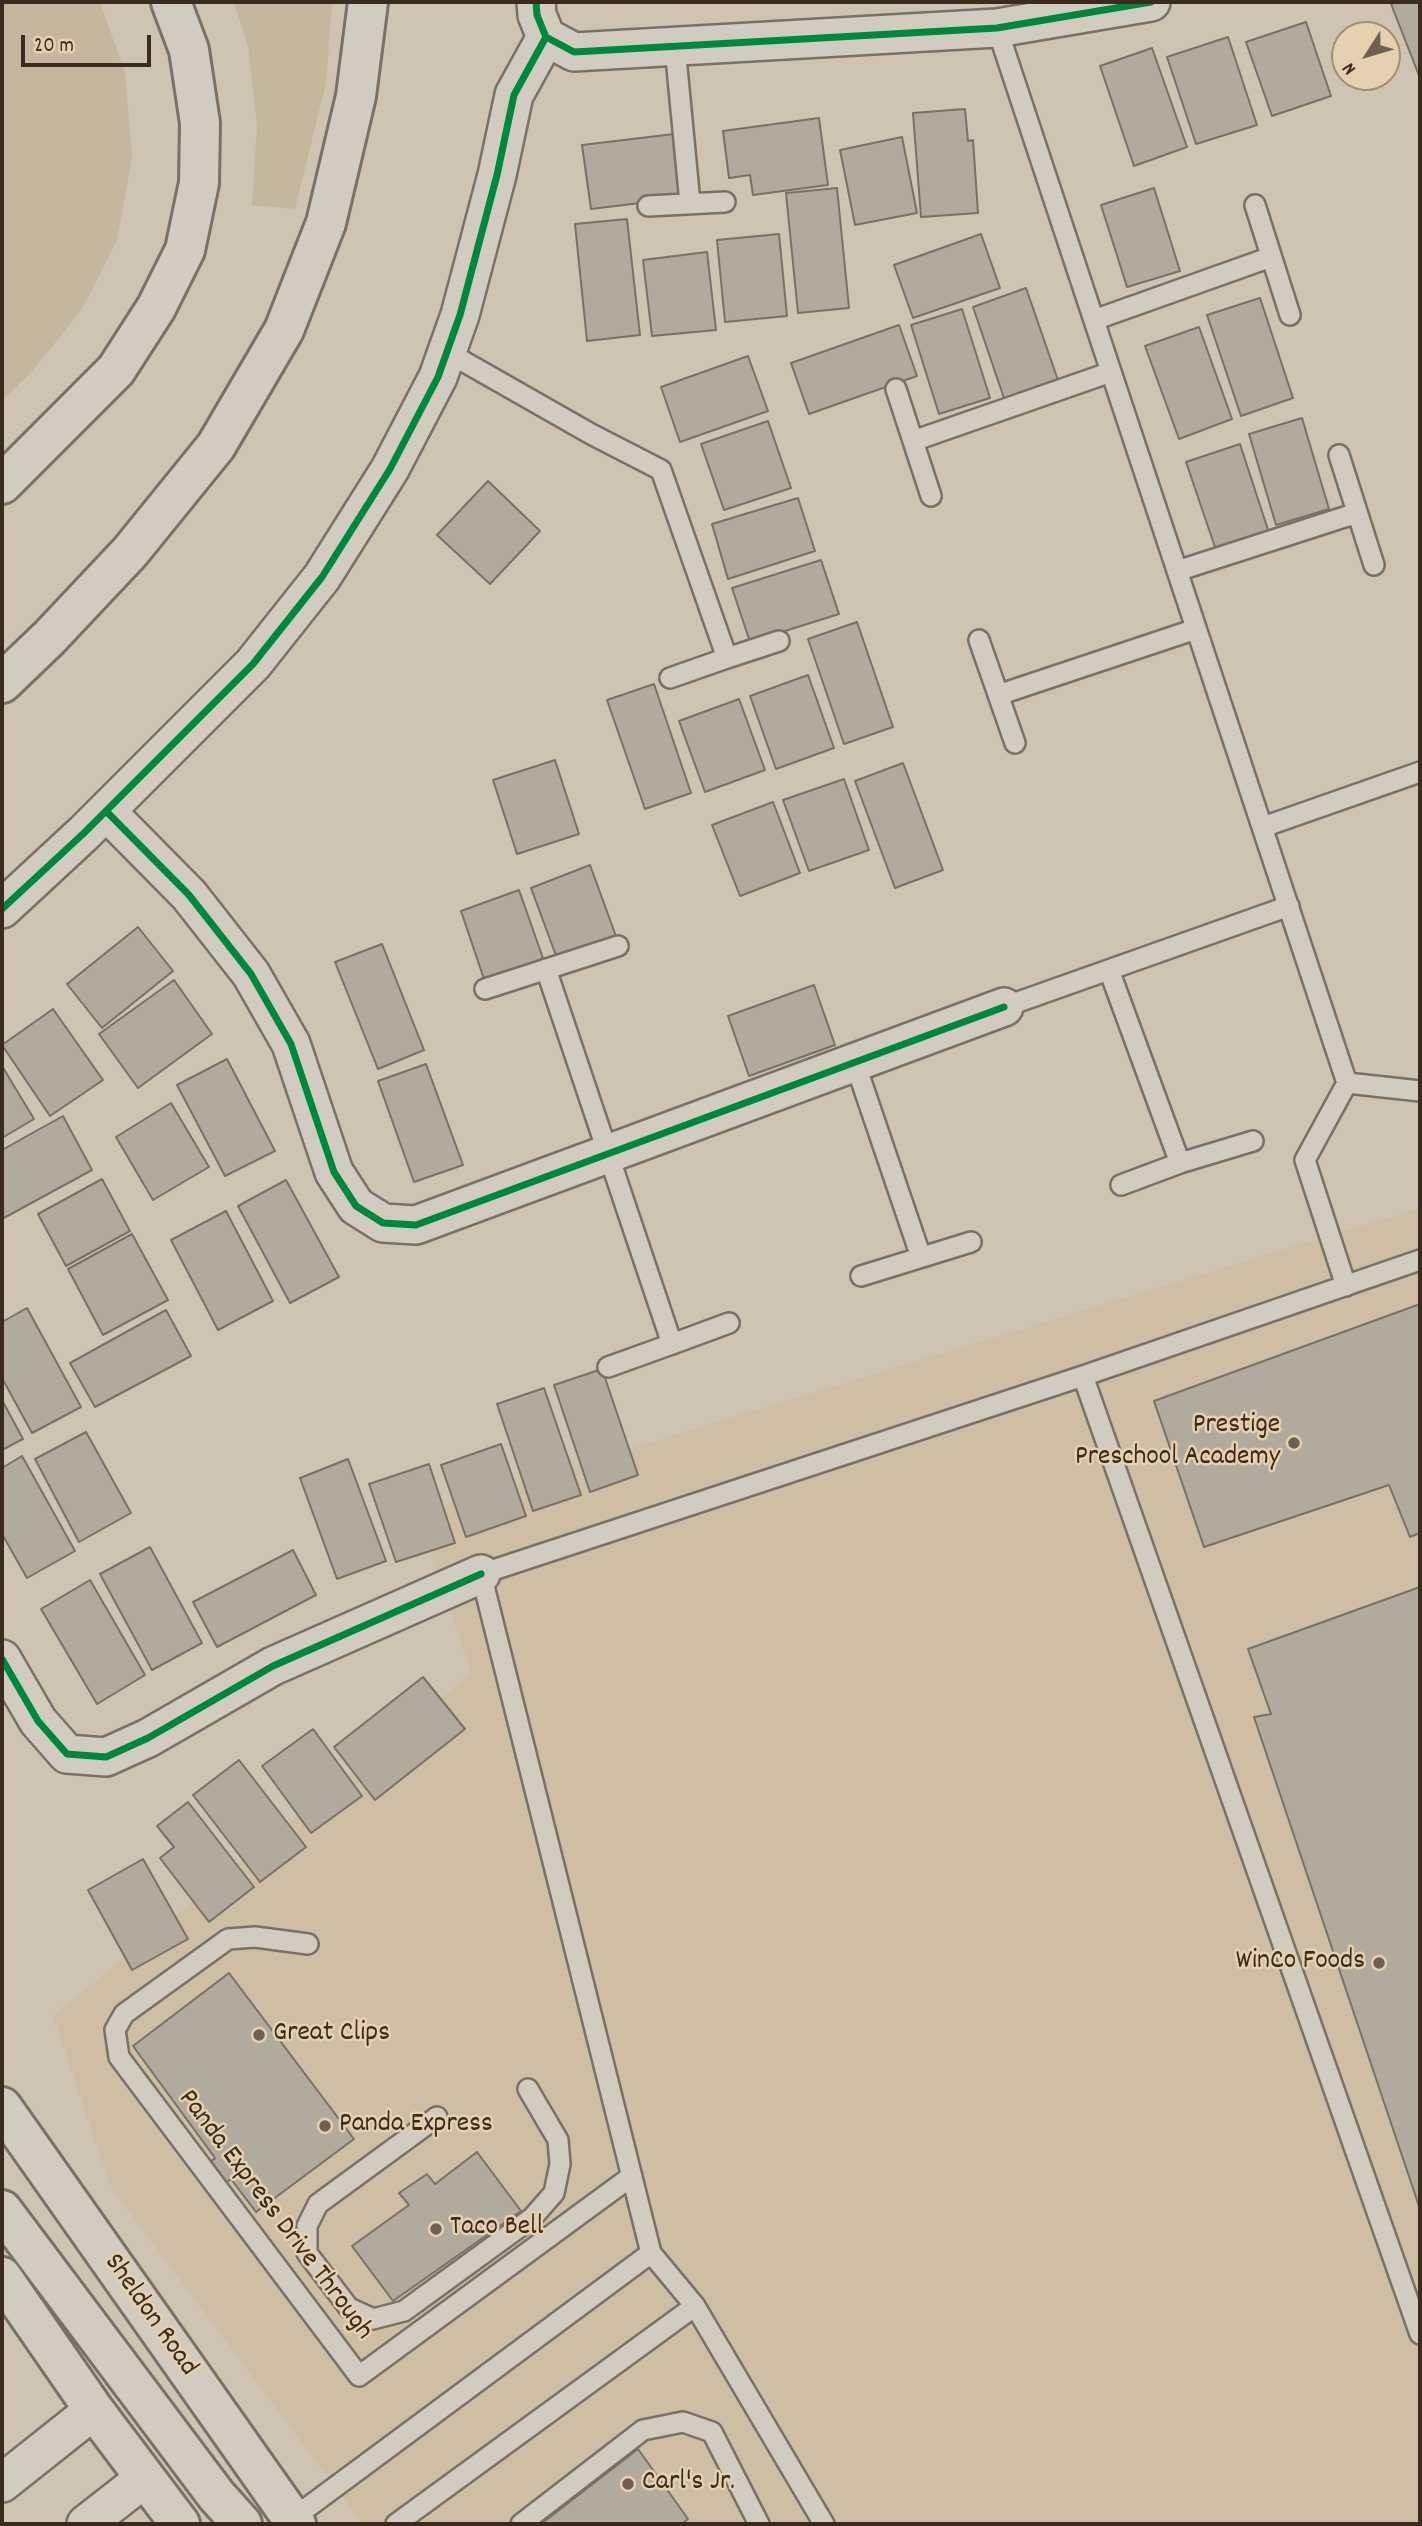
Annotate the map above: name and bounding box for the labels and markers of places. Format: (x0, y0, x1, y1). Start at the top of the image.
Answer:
place label: Prestige Preschool Academy (1075, 1410, 1280, 1476)
marker: Prestige Preschool Academy (1286, 1435, 1302, 1451)
place label: WinCo Foods (1236, 1946, 1365, 1980)
marker: WinCo Foods (1371, 1955, 1387, 1971)
place label: Great Clips (273, 2018, 390, 2052)
marker: Great Clips (251, 2027, 267, 2043)
place label: Panda Express (339, 2109, 493, 2143)
marker: Panda Express (317, 2118, 333, 2134)
place label: Taco Bell (450, 2212, 543, 2246)
marker: Taco Bell (428, 2221, 444, 2237)
place label: Carl's Jr. (642, 2467, 735, 2501)
marker: Carl's Jr. (620, 2476, 636, 2492)

